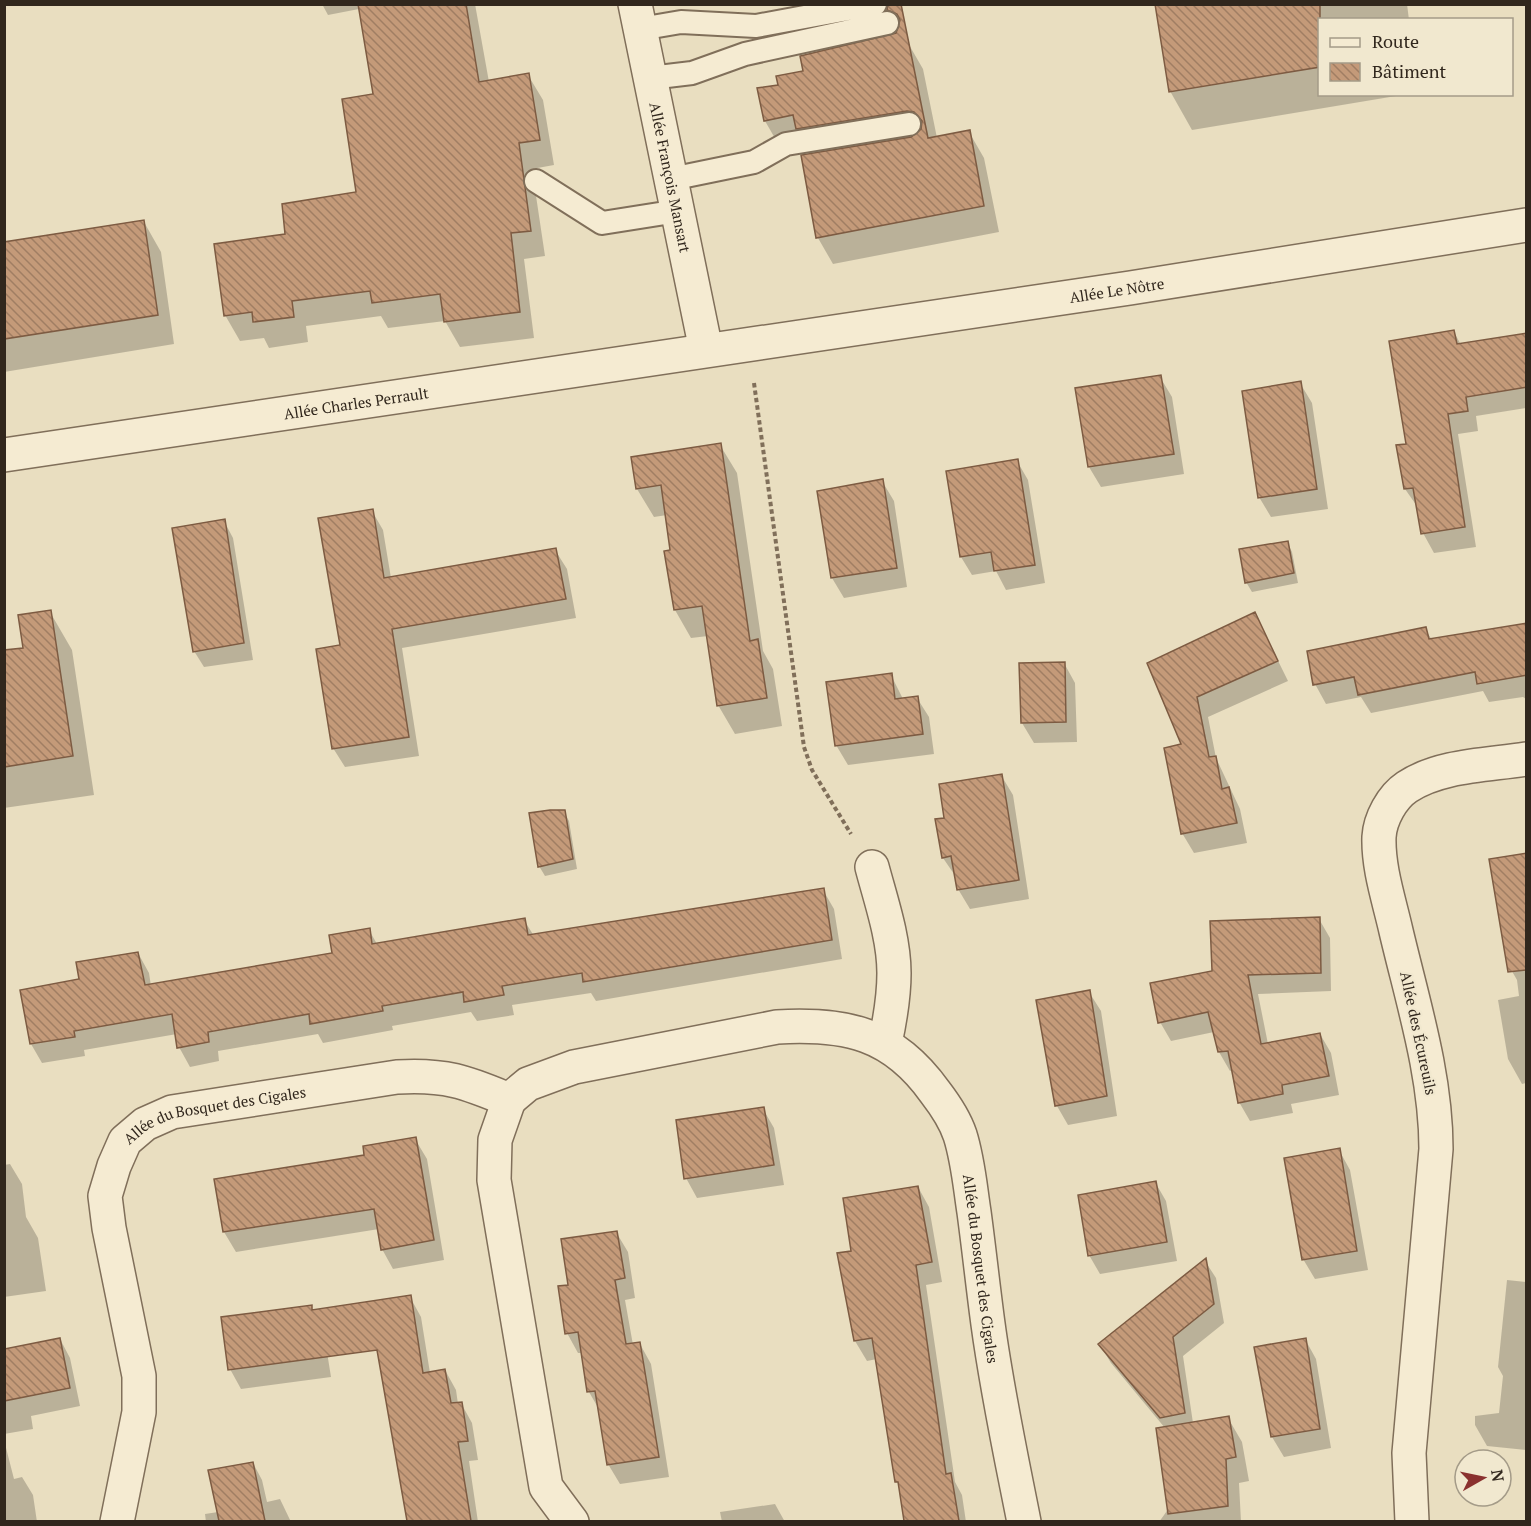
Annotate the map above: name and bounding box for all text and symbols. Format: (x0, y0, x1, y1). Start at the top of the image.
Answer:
legend (1318, 18, 1513, 96)
text: Route (1372, 29, 1419, 53)
text: Bâtiment (1372, 59, 1447, 83)
street label: Allée François Mansart (645, 100, 696, 255)
street label: Allée Le Nôtre (1068, 273, 1166, 307)
street label: Allée Charles Perrault (282, 382, 430, 423)
street label: Allée des Écureuils (1396, 969, 1442, 1097)
street label: Allée du Bosquet des Cigales (119, 1081, 307, 1148)
street label: Allée du Bosquet des Cigales (959, 1173, 1004, 1365)
north arrow (1453, 1448, 1513, 1508)
text: N (1486, 1468, 1510, 1483)

